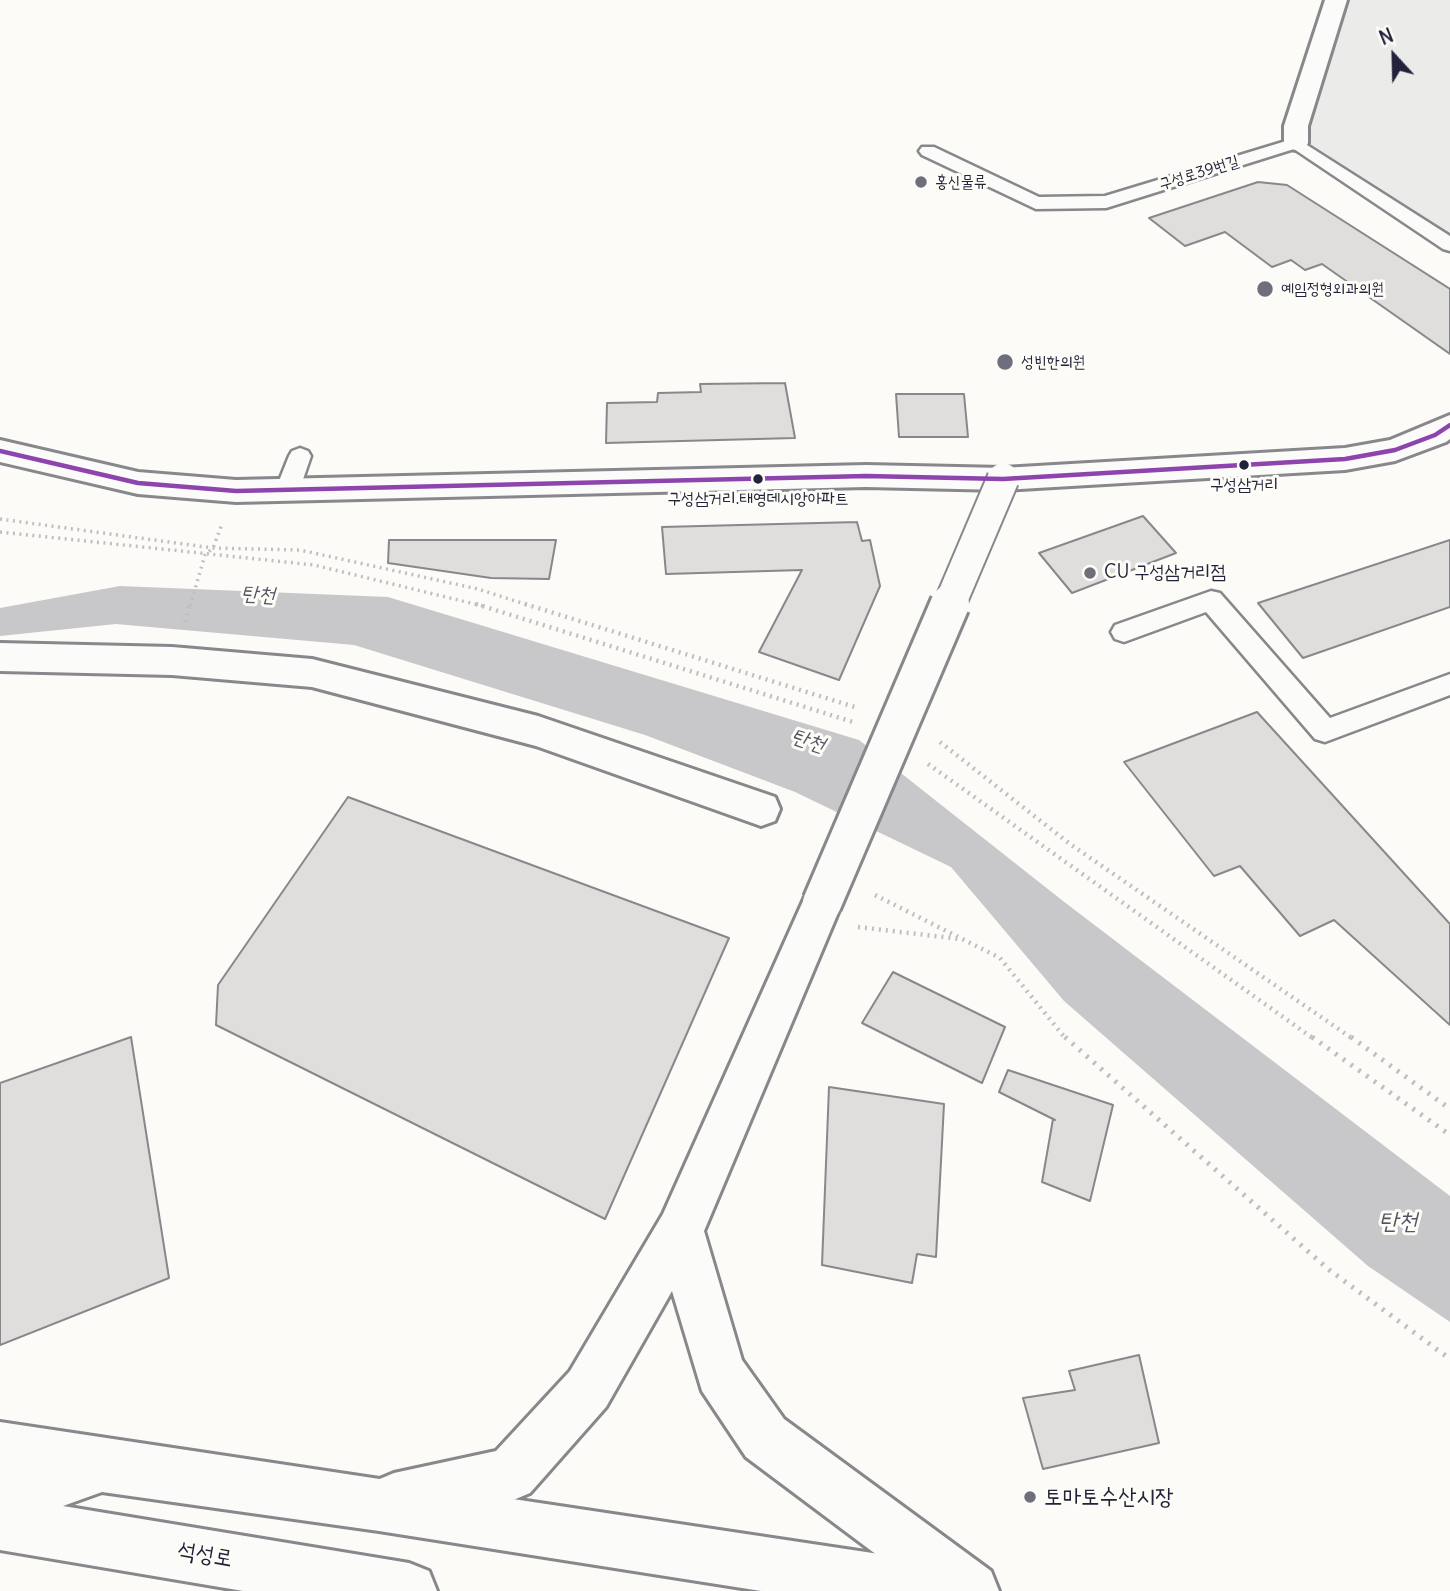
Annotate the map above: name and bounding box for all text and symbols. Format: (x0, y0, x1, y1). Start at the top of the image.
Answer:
north arrow (1359, 21, 1429, 91)
text: N (1376, 23, 1397, 50)
street label: 구성로39번길 (1157, 152, 1241, 194)
place label: 홍신물류 (935, 172, 987, 192)
marker: 홍신물류 (913, 174, 929, 190)
marker: 예임정형외과의원 (1255, 279, 1275, 299)
place label: 예임정형외과의원 (1281, 279, 1384, 299)
marker: 성빈한의원 (995, 352, 1015, 372)
place label: 성빈한의원 (1021, 352, 1085, 372)
marker: 구성삼거리 (1237, 458, 1251, 472)
marker: 구성삼거리.태영데시앙아파트 (751, 472, 765, 486)
place label: 구성삼거리 (1210, 475, 1278, 495)
place label: 구성삼거리.태영데시앙아파트 (667, 489, 849, 509)
place label: CU 구성삼거리점 (1104, 562, 1226, 584)
marker: CU 구성삼거리점 (1082, 565, 1098, 581)
water label: 탄천 (240, 582, 276, 608)
water label: 탄천 (788, 724, 828, 758)
water label: 탄천 (1379, 1208, 1417, 1236)
place label: 토마토수산시장 (1044, 1483, 1174, 1511)
marker: 토마토수산시장 (1022, 1489, 1038, 1505)
street label: 석성로 (175, 1537, 235, 1573)

